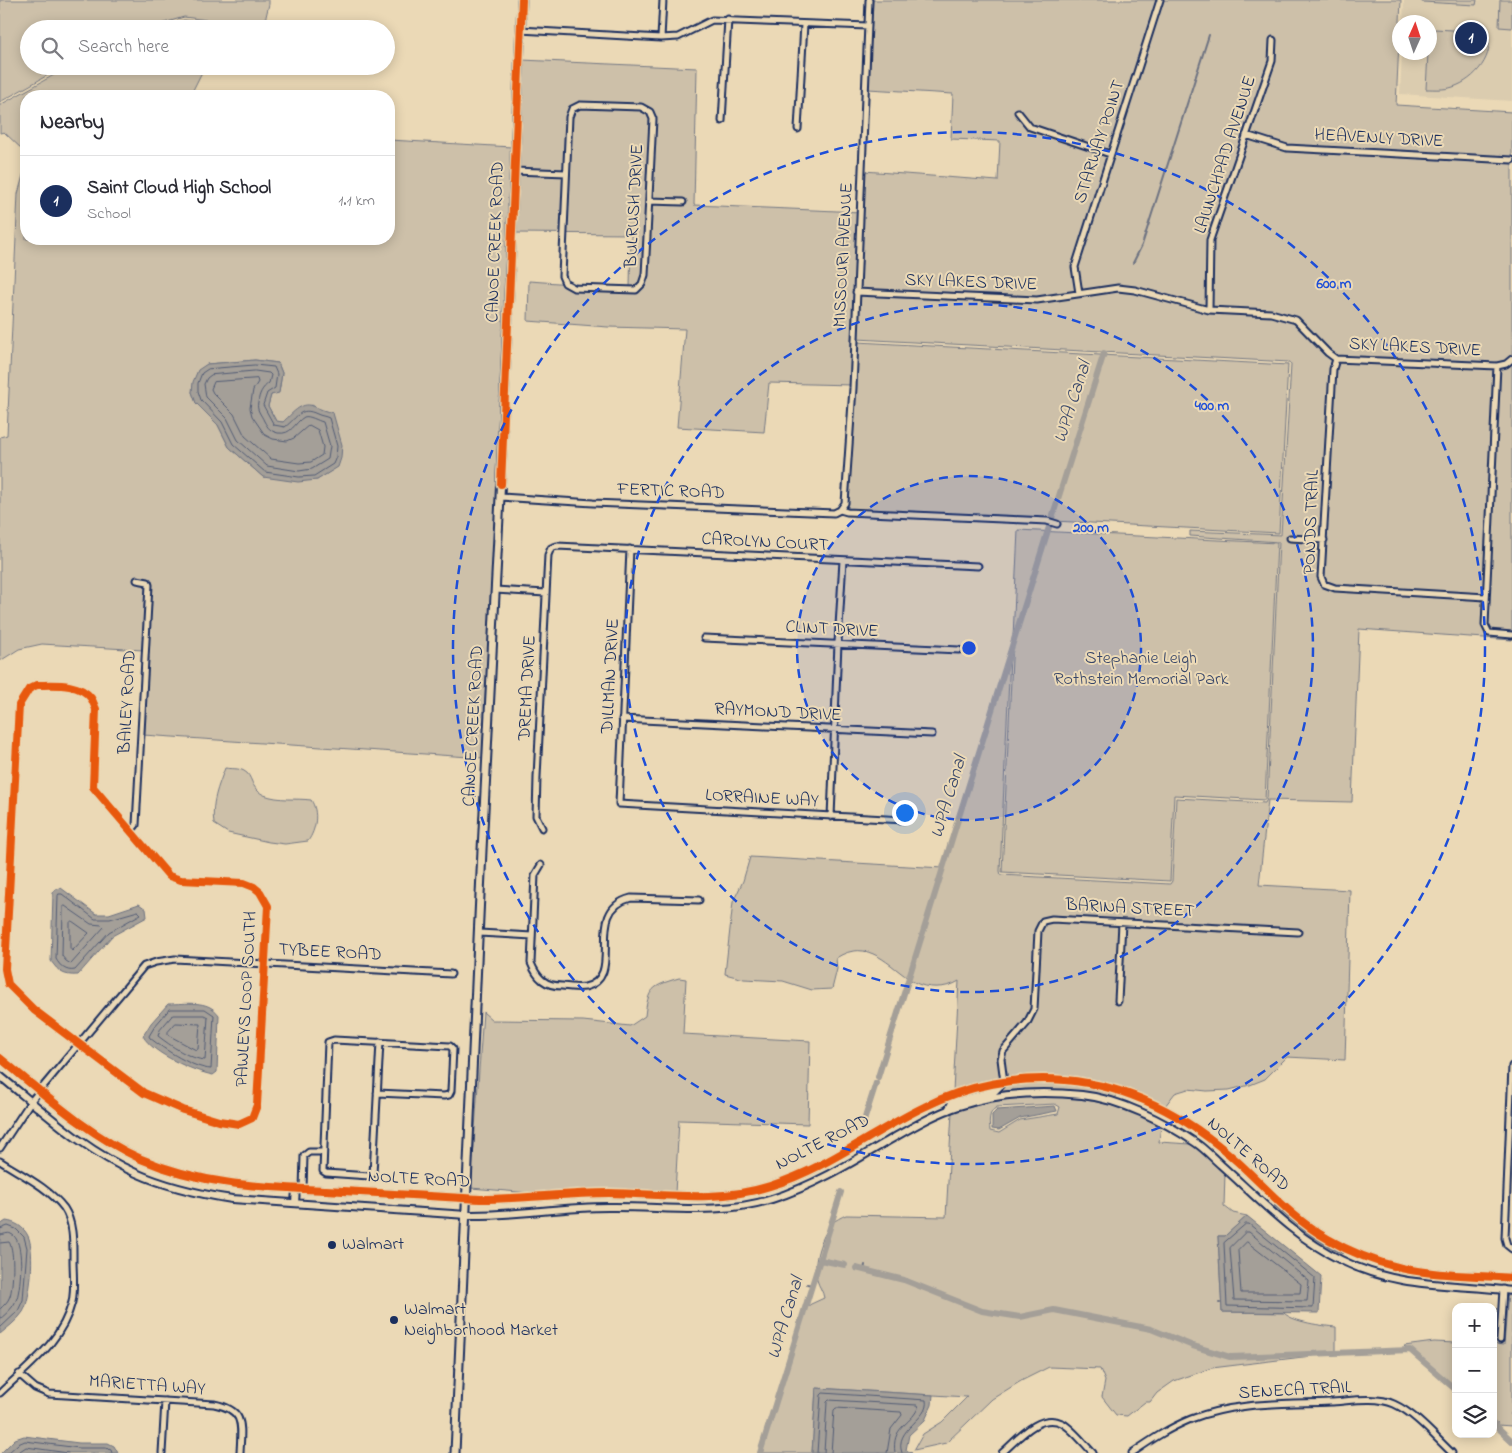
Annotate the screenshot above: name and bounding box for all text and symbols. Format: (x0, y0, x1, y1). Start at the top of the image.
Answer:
north arrow (1392, 15, 1437, 60)
pin: 1 (1455, 19, 1487, 57)
search box (20, 20, 395, 75)
icon: search (38, 34, 66, 62)
text: Search here (78, 34, 169, 61)
street label: LAUNCHPAD AVENUE (1188, 73, 1264, 237)
street label: STARWAY POINT (1068, 77, 1132, 207)
text: Nearby (40, 108, 104, 138)
street label: HEAVENLY DRIVE (1314, 123, 1444, 155)
street label: BULRUSH DRIVE (619, 143, 651, 269)
street label: CANOE CREEK ROAD (480, 161, 512, 323)
text: Saint Cloud High School (87, 175, 271, 202)
street label: MISSOURI AVENUE (827, 182, 861, 328)
text: 1 (53, 189, 59, 213)
text: 1.1 km (338, 189, 375, 213)
text: School (87, 202, 131, 226)
street label: SKY LAKES DRIVE (904, 268, 1038, 298)
text: 600 m (1316, 273, 1352, 295)
street label: SKY LAKES DRIVE (1348, 332, 1482, 364)
water label: WPA Canal (1047, 355, 1100, 446)
text: 400 m (1194, 395, 1230, 417)
street label: PONDS TRAIL (1297, 469, 1327, 575)
street label: FERTIC ROAD (616, 477, 725, 507)
text: 200 m (1072, 517, 1109, 539)
street label: CAROLYN COURT (701, 527, 829, 559)
street label: CLINT DRIVE (785, 615, 879, 645)
street label: DILLMAN DRIVE (595, 618, 627, 735)
street label: DREMA DRIVE (512, 635, 544, 742)
centre of rings (960, 639, 978, 657)
street label: CANOE CREEK ROAD (457, 645, 491, 807)
park label: Stephanie Leigh Rothstein Memorial Park (1054, 646, 1228, 693)
street label: BAILEY ROAD (112, 649, 144, 756)
street label: RAYMOND DRIVE (714, 697, 842, 729)
water label: WPA Canal (924, 750, 975, 841)
street label: LORRAINE WAY (705, 783, 820, 815)
your location (892, 800, 918, 826)
street label: BARINA STREET (1064, 893, 1195, 925)
street label: PAWLEYS LOOP SOUTH (229, 910, 265, 1088)
street label: TYBEE ROAD (278, 937, 382, 969)
street label: NOLTE ROAD (771, 1108, 875, 1178)
street label: NOLTE ROAD (1201, 1112, 1295, 1198)
street label: NOLTE ROAD (367, 1164, 471, 1196)
place label: Walmart (342, 1232, 404, 1258)
marker: Walmart (326, 1239, 338, 1251)
water label: WPA Canal (761, 1271, 812, 1362)
place label: Walmart Neighborhood Market (404, 1297, 558, 1345)
map controls (1452, 1303, 1497, 1438)
button: + (1452, 1303, 1497, 1348)
marker: Walmart Neighborhood Market (388, 1314, 400, 1326)
button: − (1452, 1348, 1497, 1393)
street label: MARIETTA WAY (88, 1369, 207, 1403)
street label: SENECA TRAIL (1238, 1375, 1353, 1407)
button: layers (1452, 1393, 1497, 1438)

